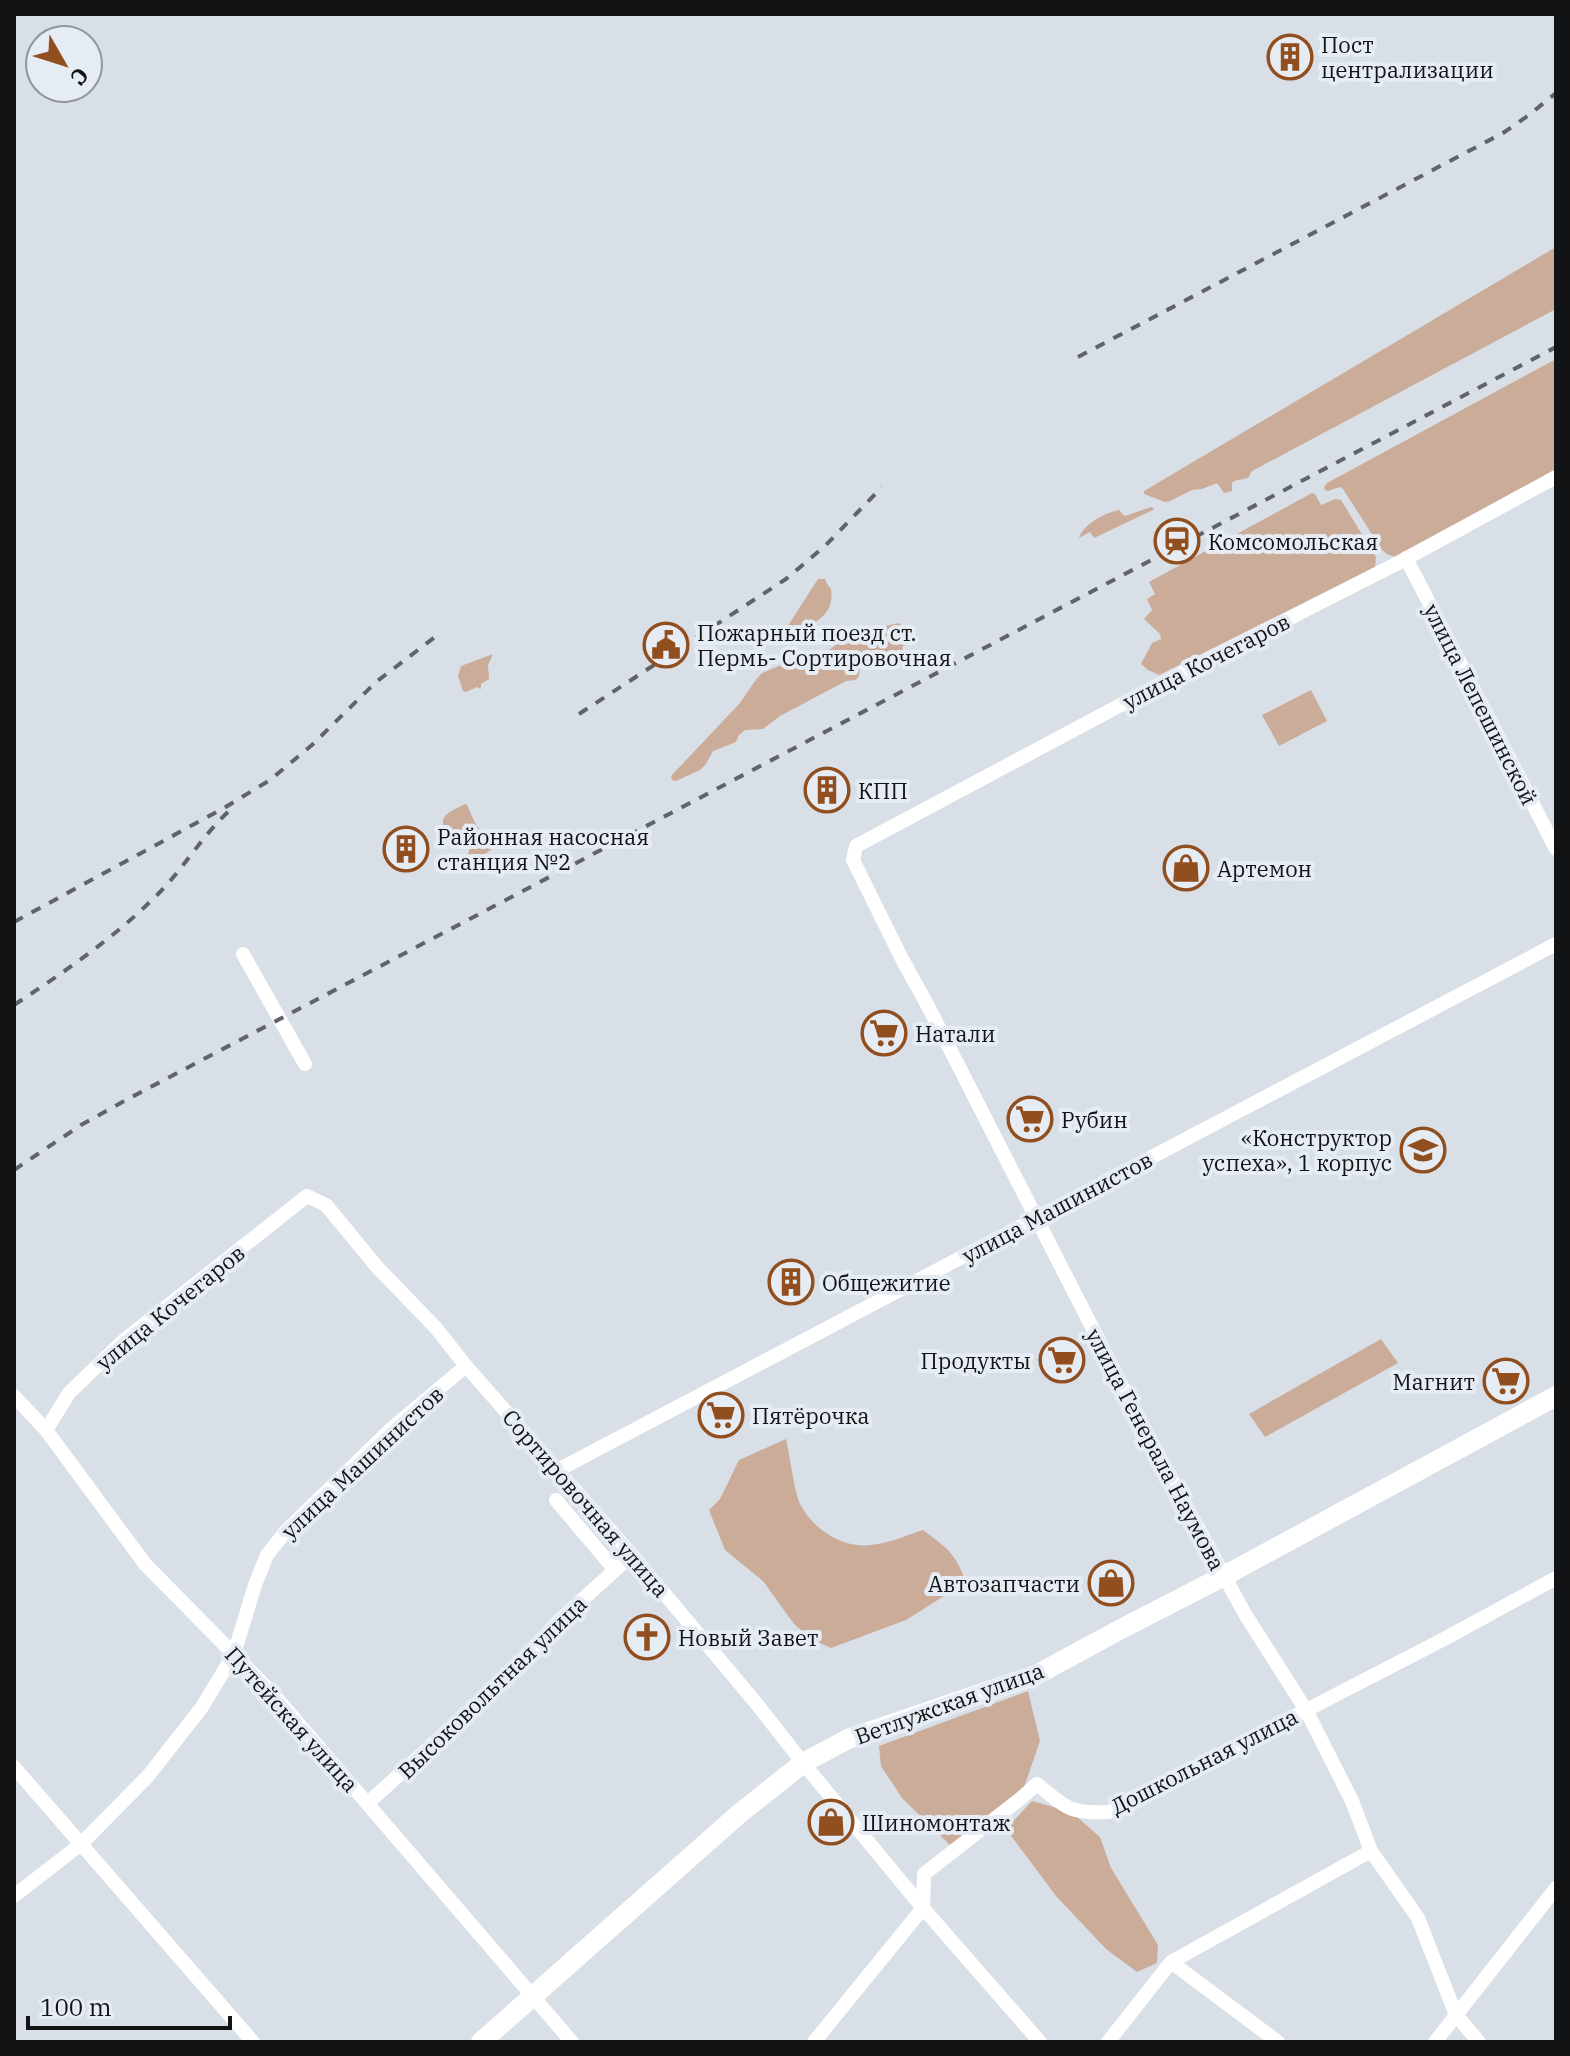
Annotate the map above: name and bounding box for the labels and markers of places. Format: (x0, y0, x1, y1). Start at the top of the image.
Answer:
place label: Пост централизации (1321, 30, 1494, 84)
building icon: Пост централизации (1266, 33, 1314, 81)
station icon: Комсомольская (1153, 517, 1201, 565)
place label: Комсомольская (1208, 527, 1378, 556)
place label: Пожарный поезд ст. Пермь- Сортировочная (697, 618, 951, 672)
public building icon: Пожарный поезд ст. Пермь- Сортировочная (642, 621, 690, 669)
building icon: КПП (803, 766, 851, 814)
place label: КПП (858, 776, 908, 805)
place label: Районная насосная станция №2 (437, 822, 649, 876)
building icon: Районная насосная станция №2 (382, 825, 430, 873)
shop icon: Артемон (1162, 844, 1210, 892)
place label: Артемон (1217, 854, 1312, 883)
supermarket icon: Натали (860, 1009, 908, 1057)
place label: Натали (915, 1019, 996, 1048)
supermarket icon: Рубин (1006, 1095, 1054, 1143)
place label: Рубин (1061, 1105, 1128, 1134)
place label: «Конструктор успеха», 1 корпус (1203, 1123, 1392, 1177)
school or university icon: «Конструктор успеха», 1 корпус (1399, 1126, 1447, 1174)
building icon: Общежитие (767, 1258, 815, 1306)
place label: Общежитие (822, 1268, 951, 1297)
supermarket icon: Продукты (1038, 1336, 1086, 1384)
place label: Продукты (921, 1346, 1031, 1375)
supermarket icon: Магнит (1482, 1357, 1530, 1405)
place label: Магнит (1393, 1367, 1475, 1396)
supermarket icon: Пятёрочка (697, 1391, 745, 1439)
place label: Пятёрочка (752, 1401, 870, 1430)
shop icon: Автозапчасти (1087, 1559, 1135, 1607)
place label: Автозапчасти (928, 1569, 1080, 1598)
church icon: Новый Завет (623, 1613, 671, 1661)
place label: Новый Завет (678, 1623, 818, 1652)
shop icon: Шиномонтаж (807, 1798, 855, 1846)
place label: Шиномонтаж (862, 1808, 1011, 1837)

